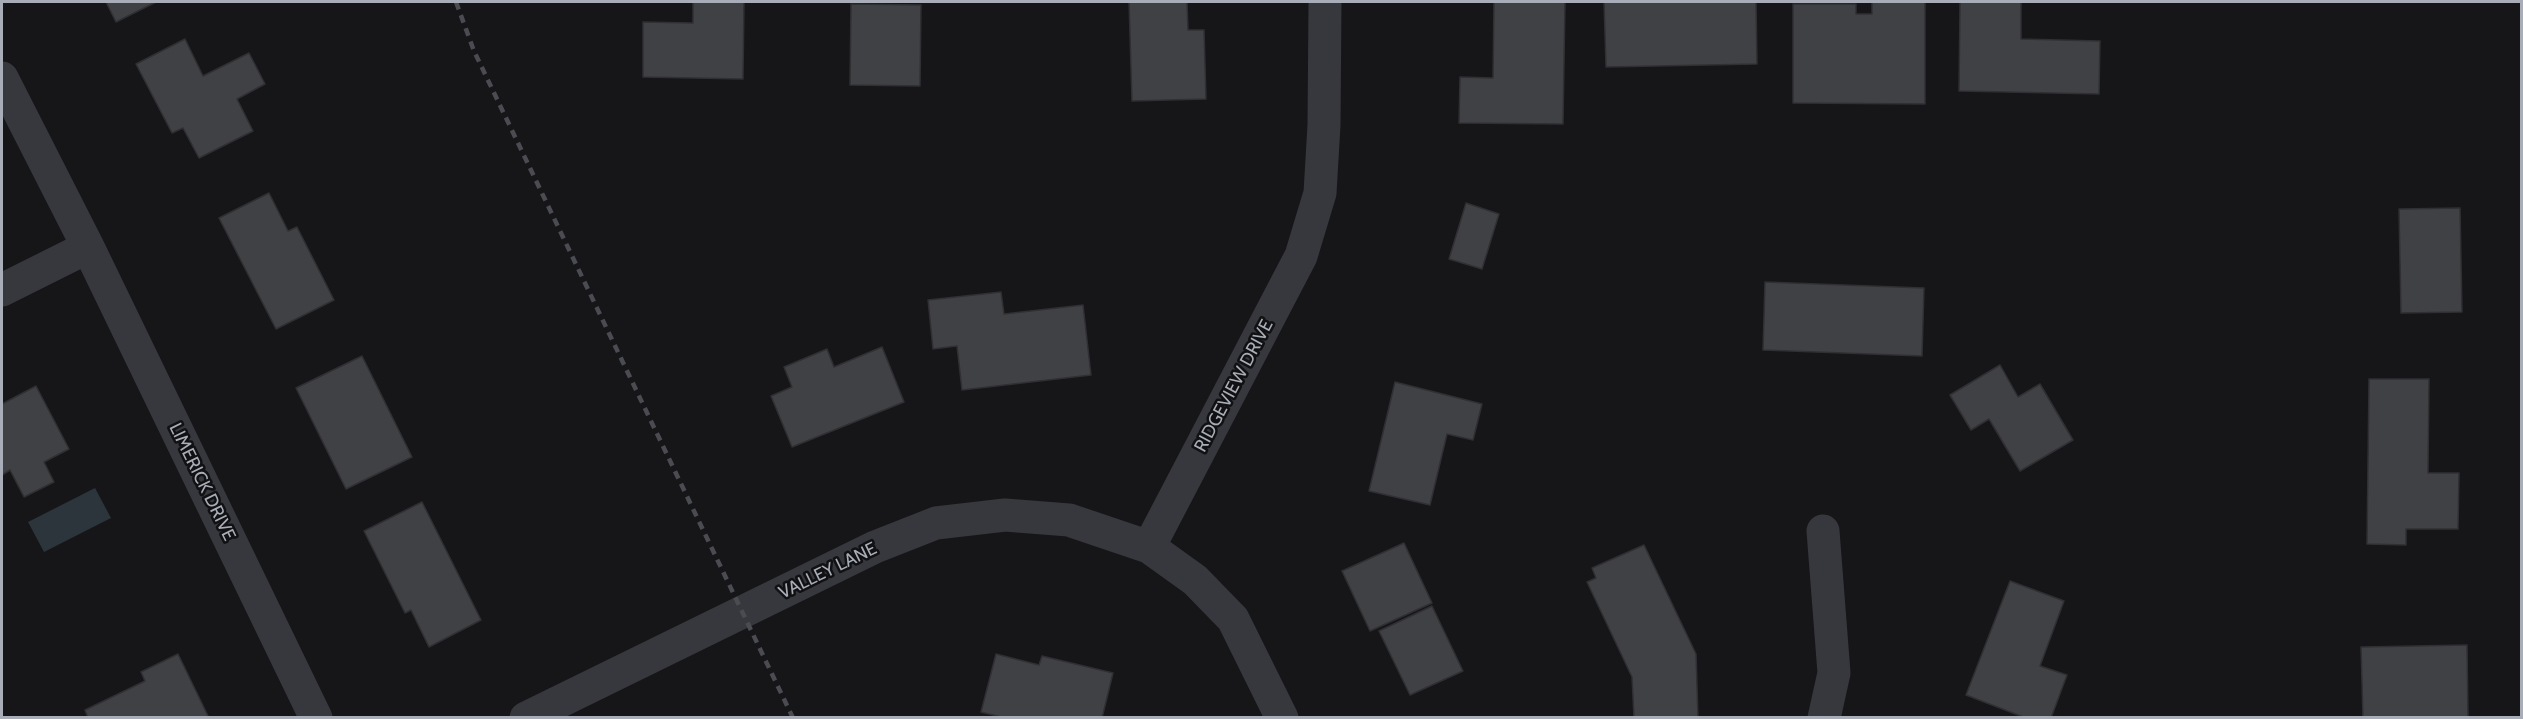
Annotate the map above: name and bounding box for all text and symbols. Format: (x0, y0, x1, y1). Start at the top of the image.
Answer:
street label: RIDGEVIEW DRIVE (1190, 316, 1278, 456)
street label: LIMERICK DRIVE (164, 420, 240, 544)
street label: VALLEY LANE (776, 538, 880, 604)

